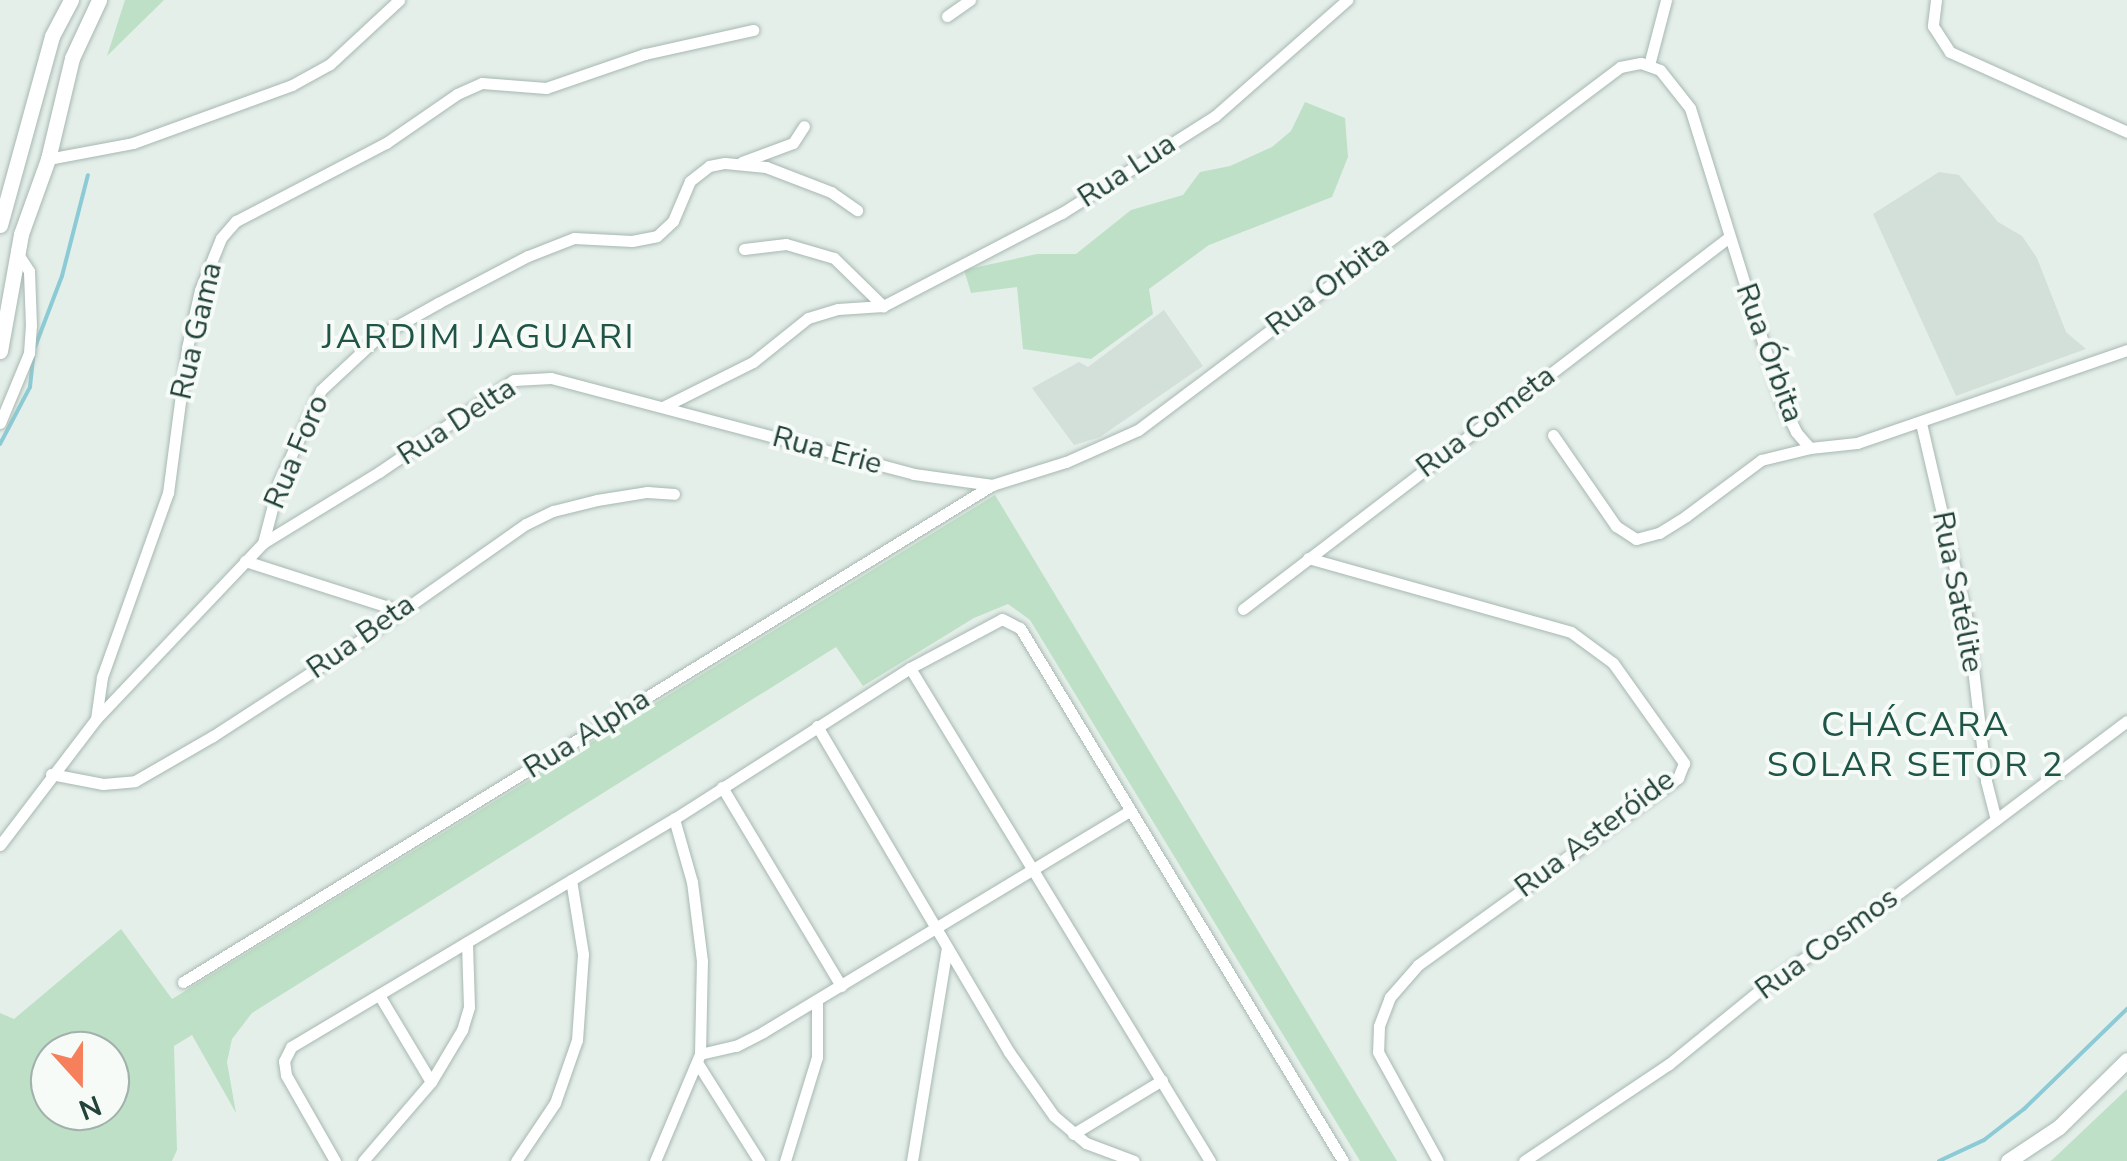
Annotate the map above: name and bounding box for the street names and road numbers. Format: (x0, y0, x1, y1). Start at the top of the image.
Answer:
street label: Rua Lua (1071, 126, 1183, 216)
street label: Rua Orbita (1259, 228, 1397, 344)
street label: Rua Gama (164, 259, 230, 403)
street label: Rua Órbita (1727, 279, 1811, 427)
street label: Rua Cometa (1410, 358, 1562, 486)
street label: Rua Delta (391, 370, 523, 474)
street label: Rua Foro (257, 390, 337, 514)
street label: Rua Erie (768, 419, 886, 483)
street label: Rua Satélite (1924, 508, 1990, 676)
street label: Rua Beta (300, 587, 422, 687)
street label: Rua Alpha (517, 681, 657, 787)
street label: Rua Asteróide (1508, 762, 1682, 906)
street label: Rua Cosmos (1749, 880, 1905, 1008)

